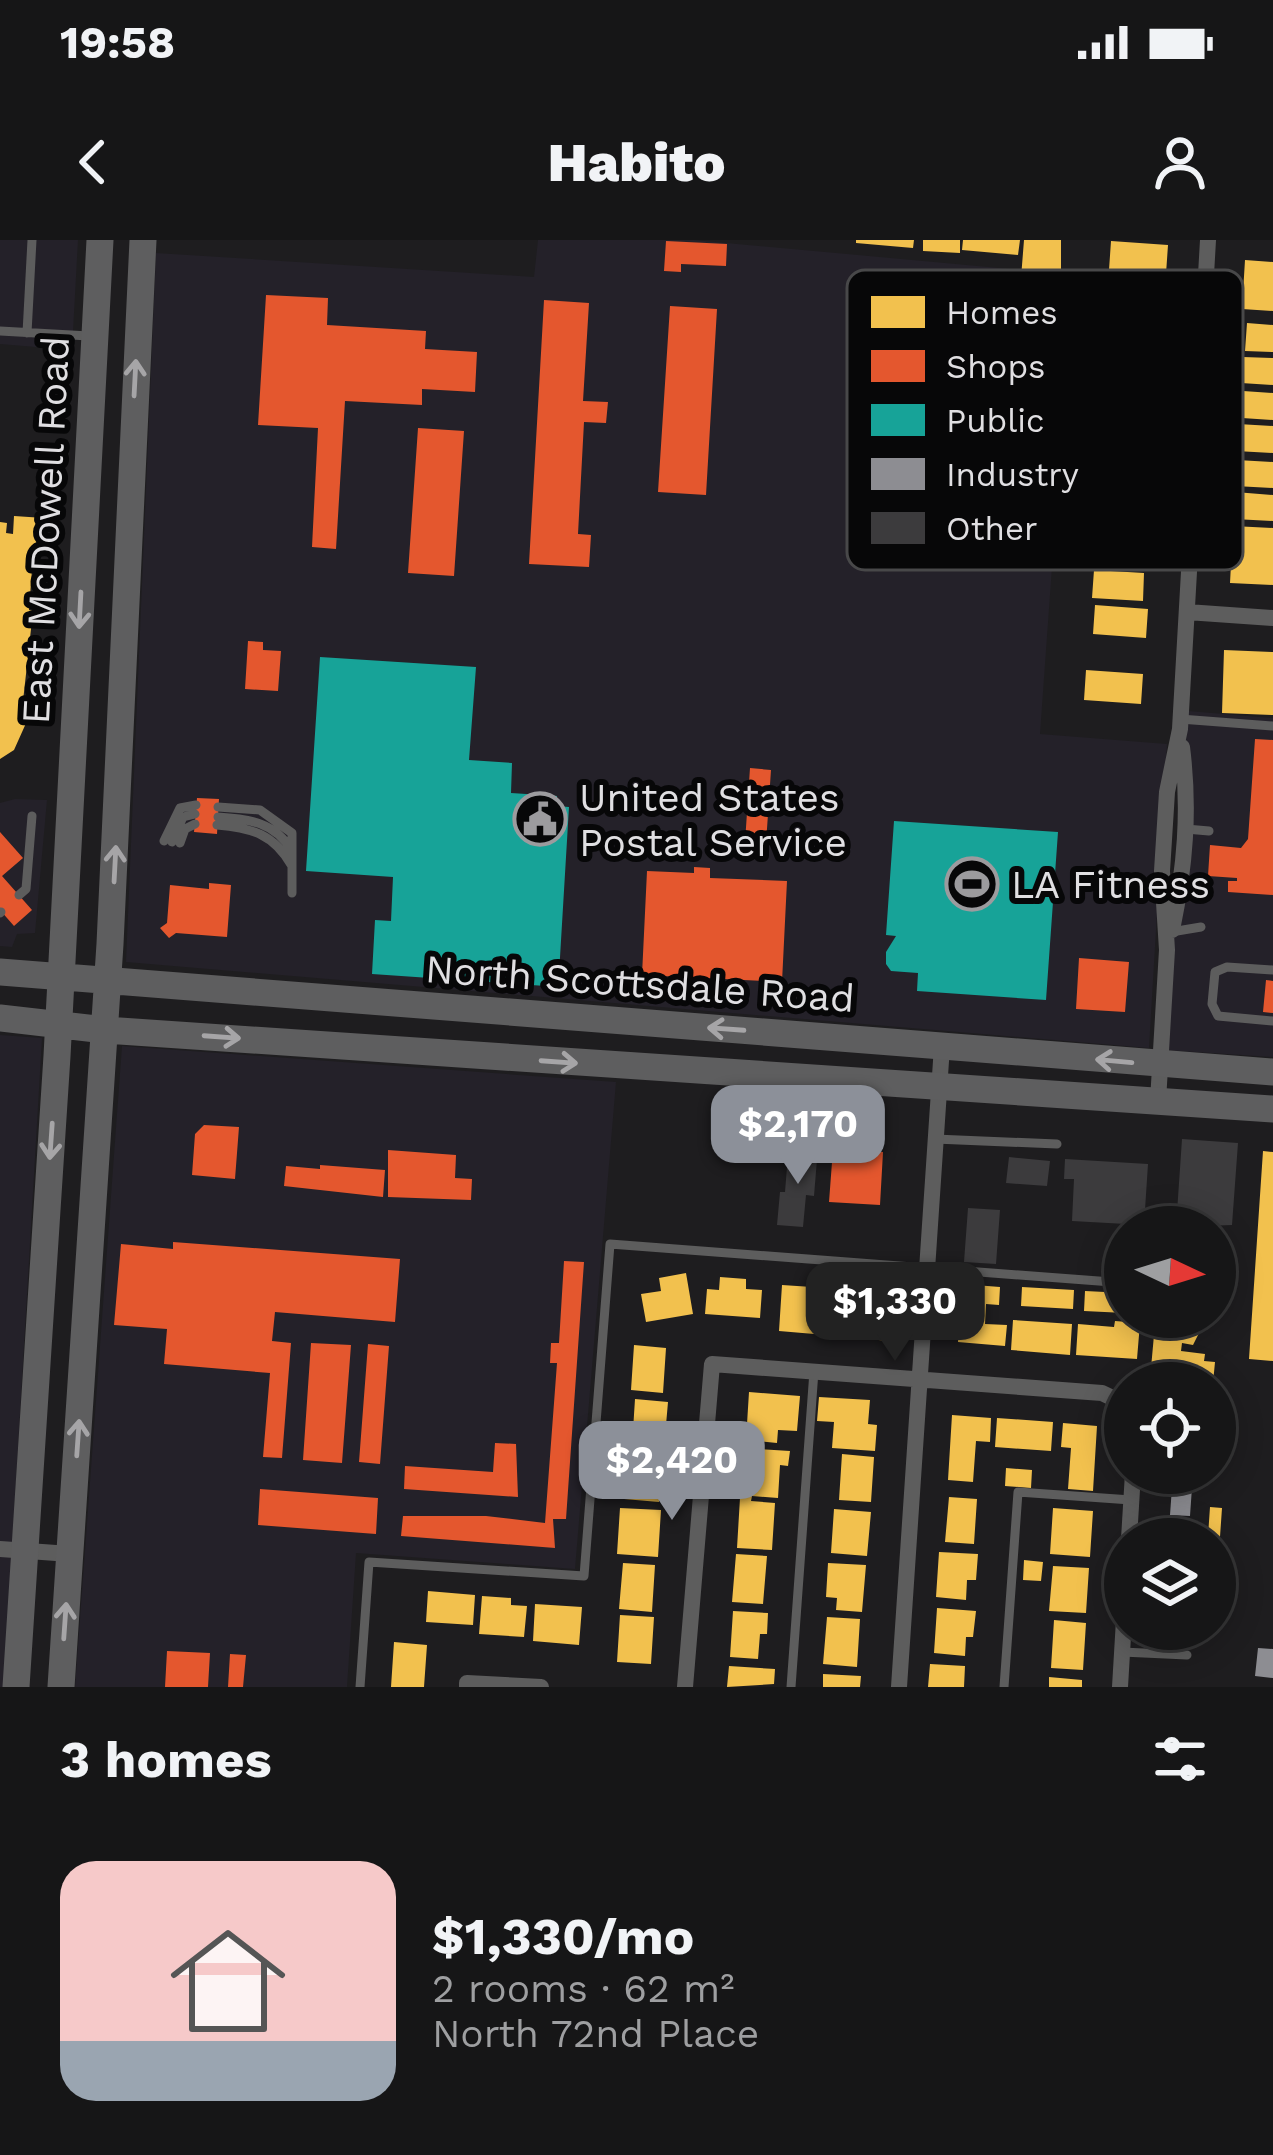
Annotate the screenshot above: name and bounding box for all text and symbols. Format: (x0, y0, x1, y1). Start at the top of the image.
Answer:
text: 19:58 (60, 16, 175, 69)
icon: back (60, 129, 126, 195)
icon: person (1147, 129, 1213, 195)
text: Habito (548, 131, 725, 194)
legend (847, 270, 1243, 570)
text: Homes (946, 293, 1058, 332)
street label: East McDowell Road (13, 335, 78, 725)
text: Shops (946, 347, 1045, 386)
one-way arrow (124, 360, 147, 399)
text: Public (946, 401, 1045, 440)
text: Industry (946, 455, 1079, 494)
text: Other (946, 509, 1037, 548)
one-way arrow (68, 590, 91, 629)
place label: United States Postal Service (579, 775, 847, 865)
public building icon: United States Postal Service (512, 791, 568, 847)
one-way arrow (103, 845, 126, 884)
sports icon: LA Fitness (944, 856, 1000, 912)
place label: LA Fitness (1011, 862, 1210, 907)
street label: North Scottsdale Road (424, 946, 856, 1021)
one-way arrow (707, 1017, 746, 1040)
one-way arrow (202, 1025, 241, 1048)
one-way arrow (1096, 1049, 1135, 1072)
one-way arrow (539, 1050, 578, 1073)
pin: $2,170 (700, 1085, 896, 1187)
text: $2,170 (738, 1101, 858, 1146)
one-way arrow (40, 1121, 63, 1160)
north arrow (1104, 1206, 1236, 1338)
map controls (1104, 1206, 1236, 1650)
pin: $1,330 (797, 1262, 993, 1364)
text: $1,330 (833, 1278, 957, 1323)
button: locate (1104, 1362, 1236, 1494)
one-way arrow (67, 1419, 90, 1458)
pin: $2,420 (574, 1421, 770, 1523)
text: $2,420 (606, 1437, 738, 1482)
button: layers (1104, 1518, 1236, 1650)
one-way arrow (54, 1602, 77, 1641)
icon: filters (1147, 1726, 1213, 1792)
text: 3 homes (60, 1730, 272, 1789)
text: $1,330/mo (432, 1907, 694, 1966)
icon: home (156, 1909, 300, 2053)
text: 2 rooms · 62 m² (432, 1966, 734, 2011)
text: North 72nd Place (432, 2011, 759, 2056)

